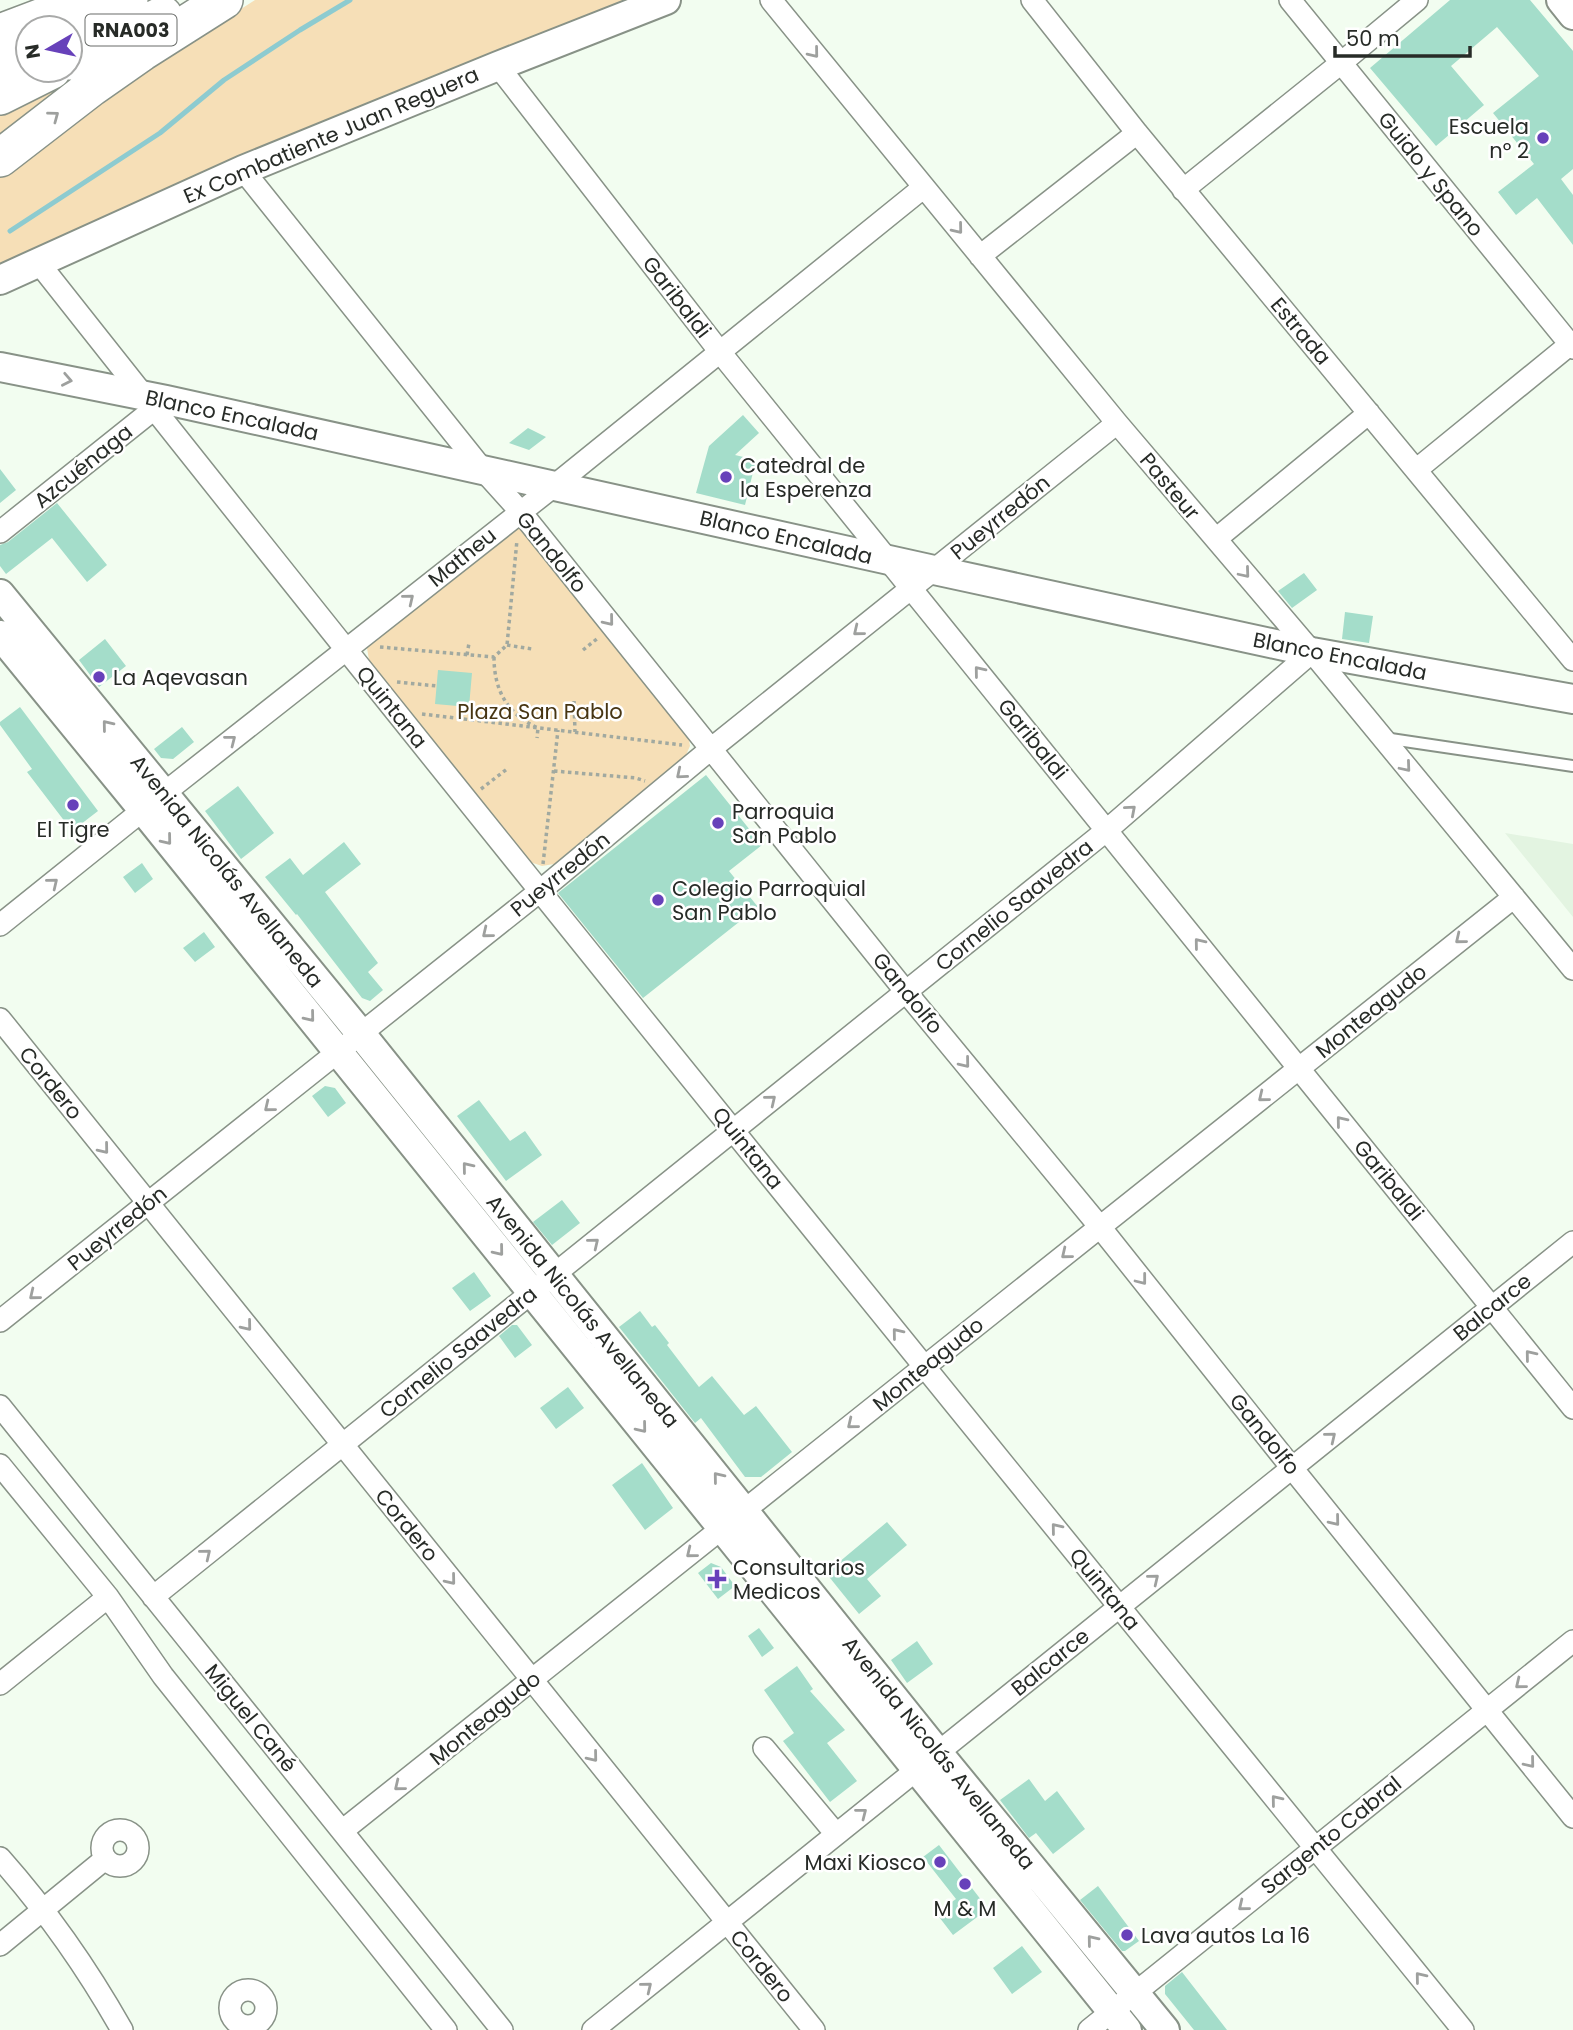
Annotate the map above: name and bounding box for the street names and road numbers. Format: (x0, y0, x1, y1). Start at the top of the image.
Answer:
road number: RNA003 (86, 14, 176, 46)
street label: Ex Combatiente Juan Reguera (179, 60, 483, 210)
street label: Guido y Spano (1372, 105, 1490, 243)
street label: Garibaldi (636, 250, 718, 344)
street label: Estrada (1264, 291, 1338, 371)
street label: Blanco Encalada (143, 382, 321, 448)
street label: Azcuénaga (28, 417, 138, 515)
street label: Pasteur (1133, 446, 1207, 526)
street label: Pueyrredón (944, 468, 1056, 566)
street label: Blanco Encalada (697, 503, 875, 571)
street label: Gandolfo (510, 505, 594, 599)
street label: Matheu (422, 521, 502, 593)
street label: Blanco Encalada (1251, 625, 1429, 687)
street label: Quintana (350, 660, 434, 754)
street label: Garibaldi (991, 692, 1075, 786)
street label: Avenida Nicolás Avellaneda (124, 748, 330, 994)
street label: Pueyrredón (504, 825, 616, 923)
street label: Cornelio Saavedra (929, 832, 1099, 978)
street label: Gandolfo (866, 946, 950, 1040)
street label: Monteagudo (1309, 957, 1433, 1065)
street label: Cordero (13, 1040, 89, 1126)
street label: Quintana (706, 1101, 790, 1195)
street label: Garibaldi (1347, 1133, 1431, 1227)
street label: Pueyrredón (61, 1179, 173, 1277)
street label: Avenida Nicolás Avellaneda (480, 1188, 686, 1434)
street label: Balcarce (1447, 1267, 1537, 1347)
street label: Cornelio Saavedra (373, 1279, 543, 1425)
street label: Monteagudo (866, 1310, 990, 1418)
street label: Gandolfo (1223, 1387, 1307, 1481)
street label: Cordero (369, 1482, 445, 1568)
street label: Quintana (1063, 1542, 1147, 1636)
street label: Balcarce (1005, 1622, 1095, 1702)
street label: Avenida Nicolás Avellaneda (836, 1630, 1042, 1876)
street label: Miguel Cané (198, 1658, 304, 1778)
street label: Monteagudo (423, 1664, 547, 1772)
street label: Sargento Cabral (1254, 1769, 1408, 1901)
street label: Cordero (724, 1923, 800, 2009)

